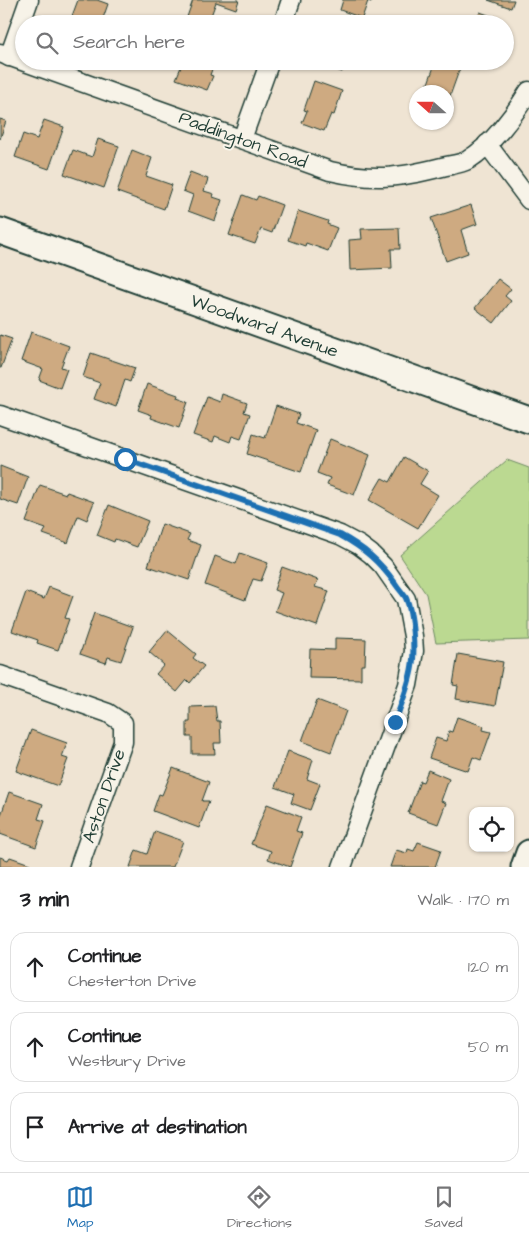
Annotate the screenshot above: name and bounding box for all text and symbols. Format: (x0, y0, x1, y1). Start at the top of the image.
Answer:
search box (15, 15, 514, 70)
icon: search (33, 29, 61, 57)
text: Search here (73, 29, 185, 56)
north arrow (409, 85, 454, 130)
street label: Paddington Road (175, 105, 311, 176)
street label: Woodward Avenue (187, 288, 342, 363)
route start (114, 448, 137, 471)
route end (384, 711, 407, 734)
street label: Aston Drive (76, 746, 132, 846)
map controls (469, 807, 514, 852)
button: locate (469, 807, 514, 852)
text: 3 min (20, 885, 69, 914)
text: Walk · 170 m (418, 889, 509, 911)
text: Continue (68, 943, 142, 970)
icon: ahead (21, 953, 49, 981)
text: 120 m (468, 956, 508, 978)
text: Chesterton Drive (68, 970, 196, 992)
text: Continue (68, 1023, 142, 1050)
icon: ahead (21, 1033, 49, 1061)
text: 50 m (468, 1036, 508, 1058)
text: Westbury Drive (68, 1050, 186, 1072)
icon: arrive (21, 1113, 49, 1141)
text: Arrive at destination (68, 1114, 247, 1141)
tab: Map (66, 1183, 94, 1233)
tab: Directions (227, 1183, 292, 1233)
tab: Saved (425, 1183, 463, 1233)

